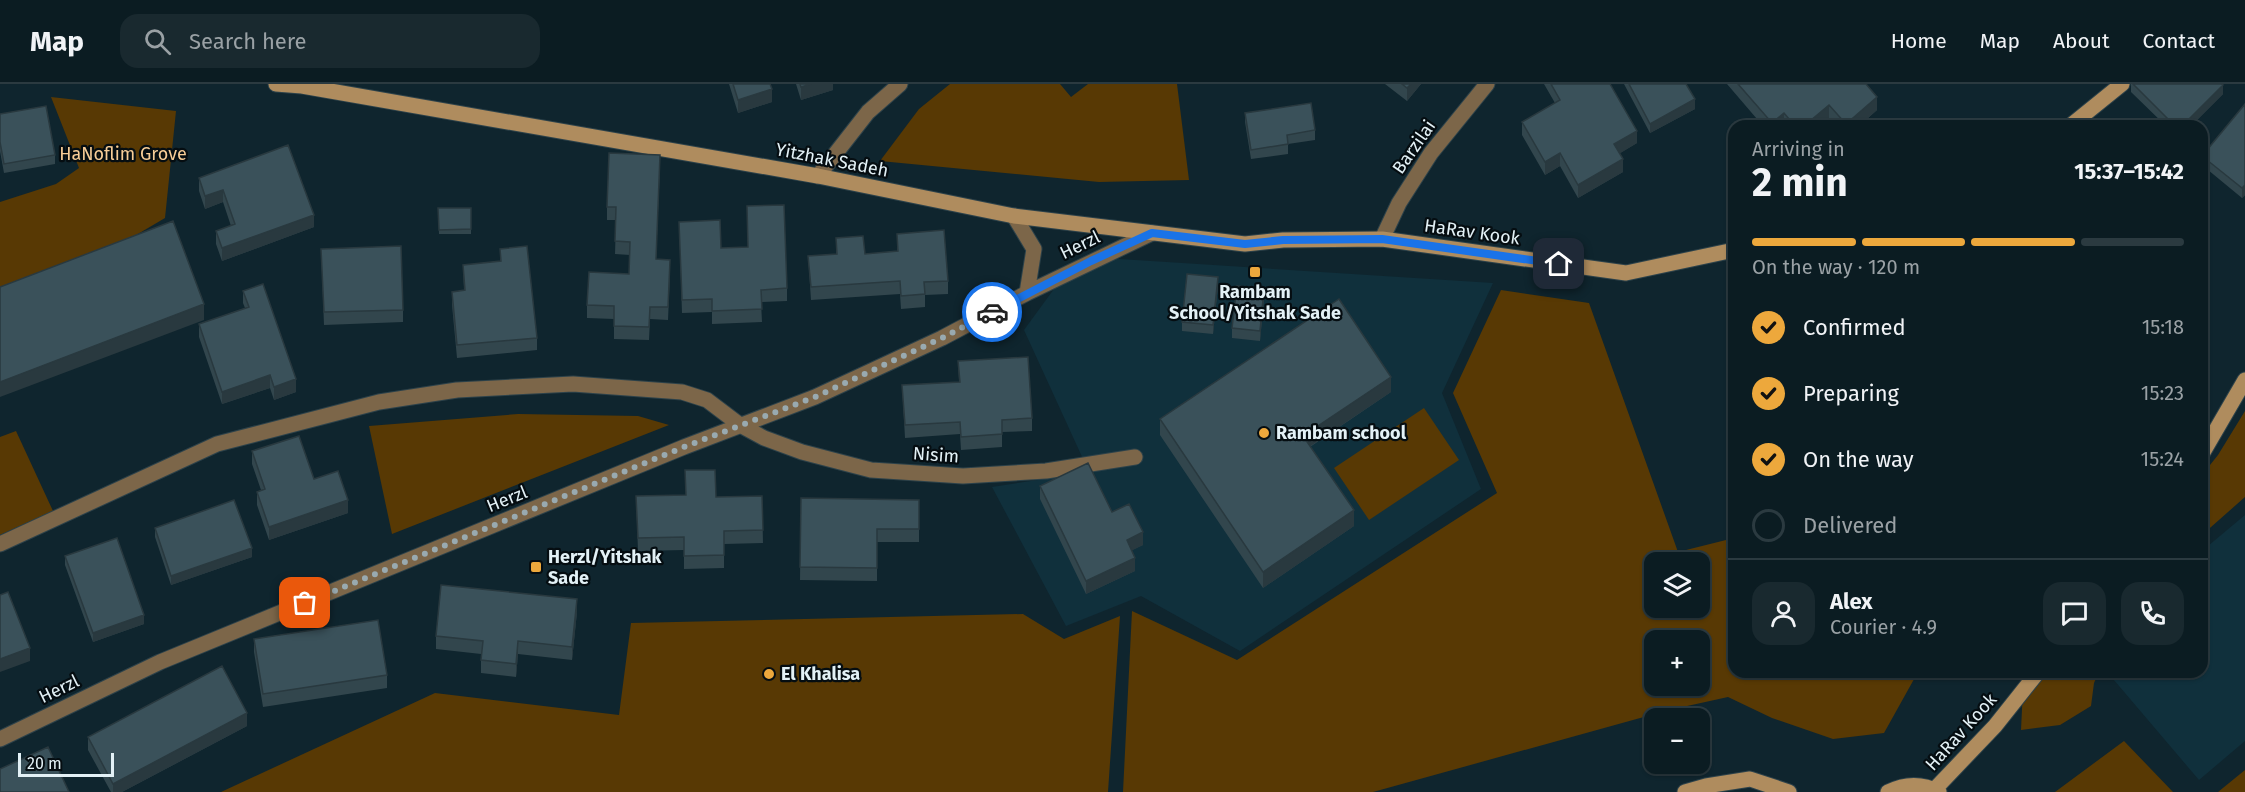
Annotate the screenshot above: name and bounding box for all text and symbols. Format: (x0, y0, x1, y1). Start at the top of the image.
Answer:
search box (120, 14, 540, 68)
text: Map (30, 25, 84, 58)
icon: search (141, 25, 174, 58)
text: Search here (189, 28, 307, 55)
text: Home (1891, 28, 1947, 54)
text: Map (1980, 28, 2020, 54)
text: About (2053, 28, 2110, 54)
text: Contact (2143, 28, 2215, 54)
street label: Barzilai (1388, 116, 1440, 178)
text: Arriving in (1752, 137, 1845, 161)
street label: Yitzhak Sadeh (774, 138, 890, 182)
park label: HaNoflim Grove (59, 143, 187, 165)
text: 15:37–15:42 (2074, 158, 2184, 185)
text: 2 min (1752, 160, 1848, 206)
street label: HaRav Kook (1423, 214, 1522, 250)
street label: Herzl (1056, 226, 1104, 264)
pin (1533, 238, 1584, 289)
icon: home (1542, 247, 1575, 280)
text: On the way · 120 m (1752, 255, 1920, 279)
marker: Rambam School/Yitshak Sade (1248, 265, 1262, 279)
place label: Rambam School/Yitshak Sade (1169, 281, 1341, 324)
courier (962, 282, 1022, 342)
icon: car (976, 296, 1009, 329)
icon: check (1752, 311, 1785, 344)
text: Confirmed (1803, 314, 1906, 341)
text: 15:18 (2142, 315, 2184, 339)
icon: check (1752, 377, 1785, 410)
text: Preparing (1803, 380, 1899, 407)
text: 15:23 (2141, 381, 2184, 405)
place label: Rambam school (1276, 422, 1407, 444)
marker: Rambam school (1257, 426, 1271, 440)
street label: Nisim (912, 442, 960, 468)
icon: check (1752, 443, 1785, 476)
text: On the way (1803, 446, 1914, 473)
text: 15:24 (2141, 447, 2184, 471)
street label: Herzl (483, 481, 531, 517)
text: Delivered (1803, 512, 1898, 539)
place label: Herzl/Yitshak Sade (548, 546, 663, 589)
map controls (1644, 552, 1710, 774)
button: layers (1644, 552, 1710, 618)
marker: Herzl/Yitshak Sade (529, 560, 543, 574)
pin (279, 577, 330, 628)
button: person (1752, 582, 1815, 645)
button: chat (2043, 582, 2106, 645)
button: phone (2121, 582, 2184, 645)
icon: bag (288, 586, 321, 619)
text: Alex (1830, 588, 1873, 615)
text: Courier · 4.9 (1830, 615, 1937, 639)
button: + (1644, 630, 1710, 696)
place label: El Khalisa (781, 663, 860, 685)
marker: El Khalisa (762, 667, 776, 681)
street label: Herzl (35, 670, 83, 708)
street label: HaRav Kook (1921, 688, 2002, 775)
button: − (1644, 708, 1710, 774)
scale bar (18, 750, 114, 778)
text: 20 m (27, 754, 62, 773)

